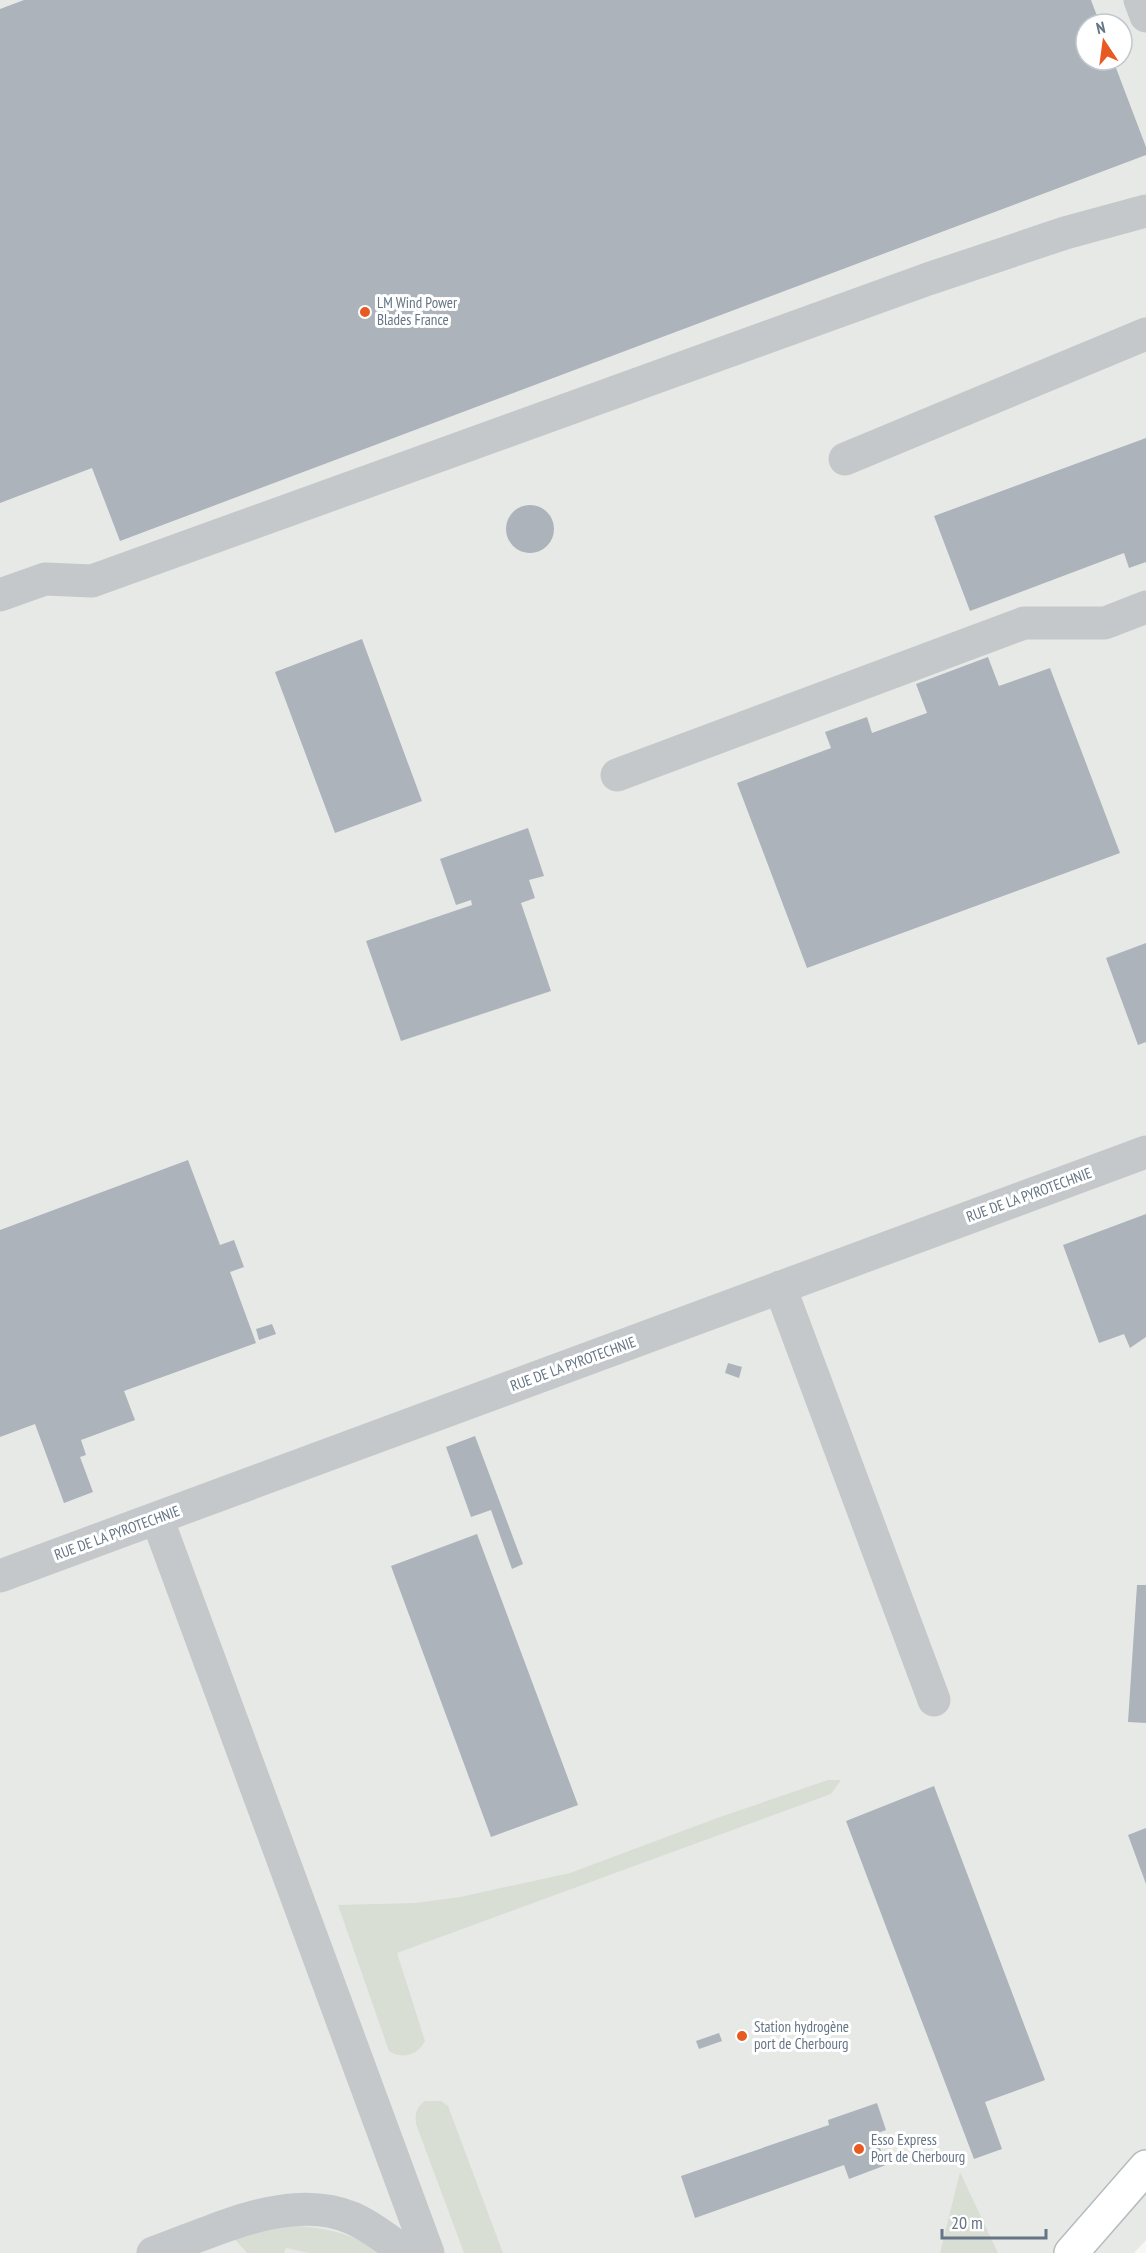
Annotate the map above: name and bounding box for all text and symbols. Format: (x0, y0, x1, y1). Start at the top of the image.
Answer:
north arrow (1074, 12, 1134, 72)
text: N (1094, 17, 1107, 38)
place label: LM Wind Power Blades France (377, 293, 458, 329)
marker: LM Wind Power Blades France (358, 305, 372, 319)
street label: RUE DE LA PYROTECHNIE (964, 1163, 1094, 1226)
street label: RUE DE LA PYROTECHNIE (508, 1332, 638, 1395)
street label: RUE DE LA PYROTECHNIE (52, 1501, 182, 1564)
place label: Station hydrogène port de Cherbourg (754, 2017, 849, 2053)
marker: Station hydrogène port de Cherbourg (735, 2029, 749, 2043)
place label: Esso Express Port de Cherbourg (871, 2130, 965, 2166)
marker: Esso Express Port de Cherbourg (852, 2142, 866, 2156)
scale bar (942, 2202, 1046, 2240)
text: 20 m (951, 2211, 983, 2234)

